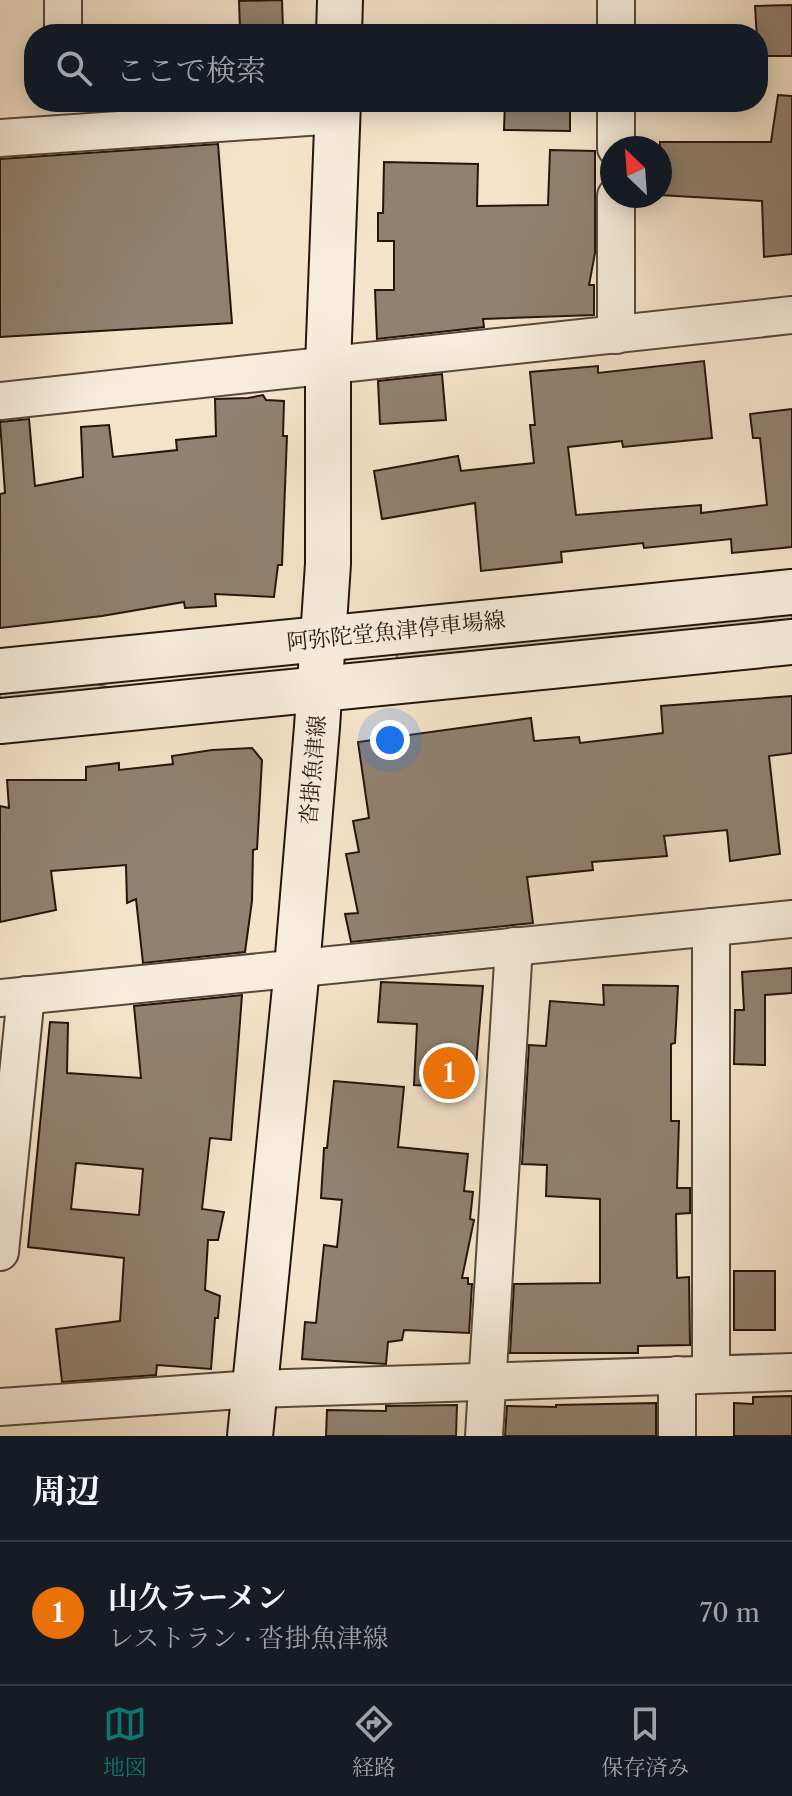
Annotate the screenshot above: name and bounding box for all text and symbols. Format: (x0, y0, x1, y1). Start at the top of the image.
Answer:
search box (24, 24, 768, 112)
icon: search (52, 46, 96, 90)
text: ここで検索 (116, 52, 266, 89)
north arrow (600, 136, 672, 208)
street label: 阿弥陀堂魚津停車場線 (285, 606, 507, 656)
street label: 沓掛魚津線 (295, 714, 331, 826)
your location (370, 720, 410, 760)
pin: 1 (423, 1043, 475, 1103)
text: 周辺 (32, 1470, 100, 1512)
text: 山久ラーメン (108, 1579, 287, 1616)
text: 1 (52, 1597, 64, 1629)
text: 70 m (700, 1597, 760, 1629)
text: レストラン · 沓掛魚津線 (108, 1622, 388, 1654)
tab: 地図 (103, 1702, 147, 1781)
tab: 経路 (352, 1702, 396, 1781)
tab: 保存済み (601, 1702, 689, 1781)

